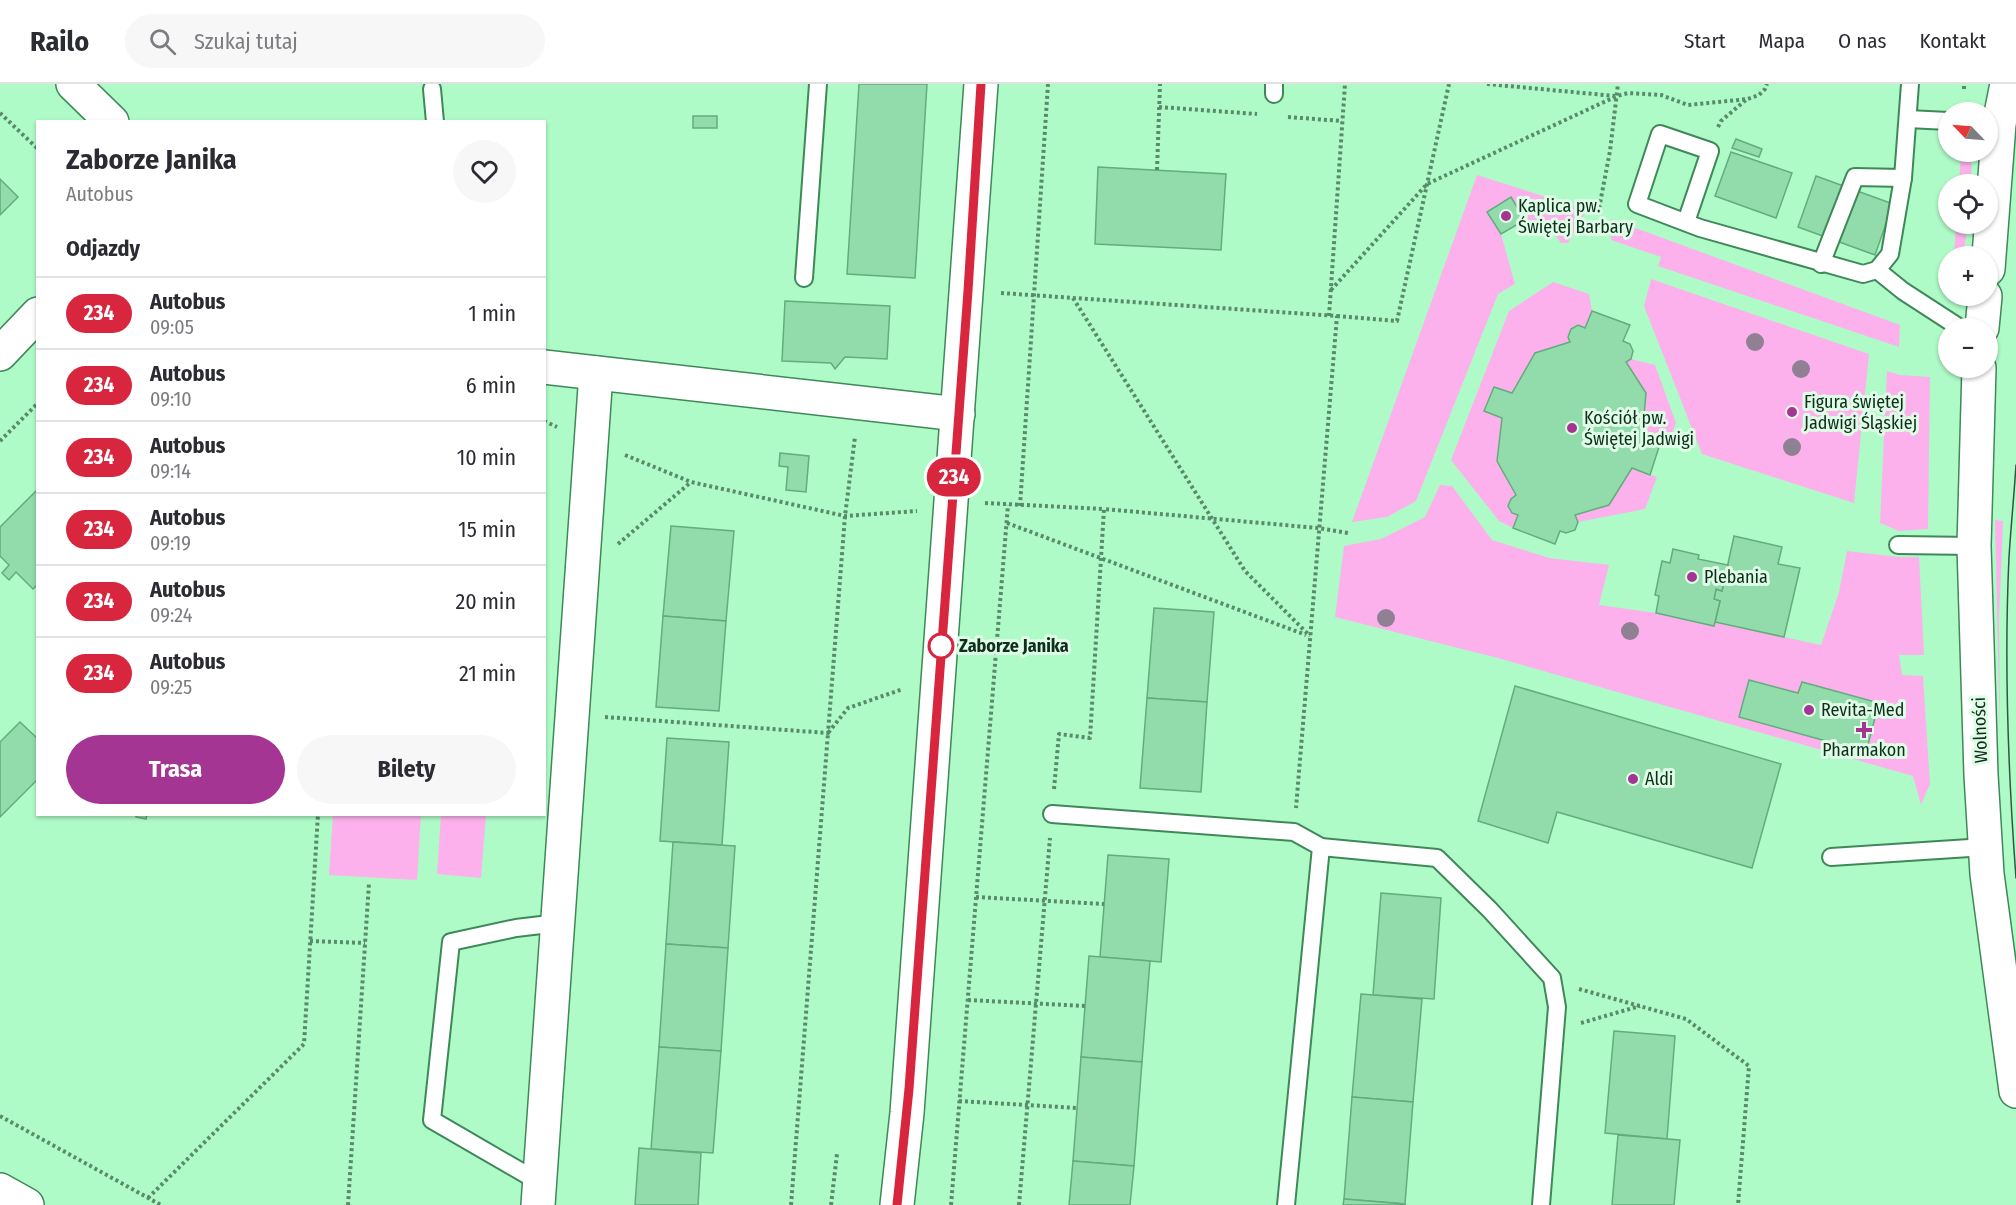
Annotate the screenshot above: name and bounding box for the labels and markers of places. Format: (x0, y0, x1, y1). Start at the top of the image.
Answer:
place label: Kaplica pw. Świętej Barbary (1518, 195, 1633, 238)
marker: Kaplica pw. Świętej Barbary (1499, 209, 1513, 223)
place label: Figura świętej Jadwigi Śląskiej (1804, 391, 1917, 434)
marker: Figura świętej Jadwigi Śląskiej (1785, 405, 1799, 419)
place label: Kościół pw. Świętej Jadwigi (1584, 407, 1694, 450)
marker: Kościół pw. Świętej Jadwigi (1565, 421, 1579, 435)
place label: Plebania (1704, 566, 1768, 588)
marker: Plebania (1685, 570, 1699, 584)
marker: Zaborze Janika (928, 633, 954, 659)
place label: Zaborze Janika (959, 635, 1069, 657)
place label: Revita-Med (1821, 699, 1904, 721)
marker: Revita-Med (1802, 703, 1816, 717)
marker: Pharmakon (1857, 723, 1871, 737)
place label: Pharmakon (1822, 739, 1906, 761)
place label: Aldi (1645, 768, 1673, 790)
marker: Aldi (1626, 772, 1640, 786)

